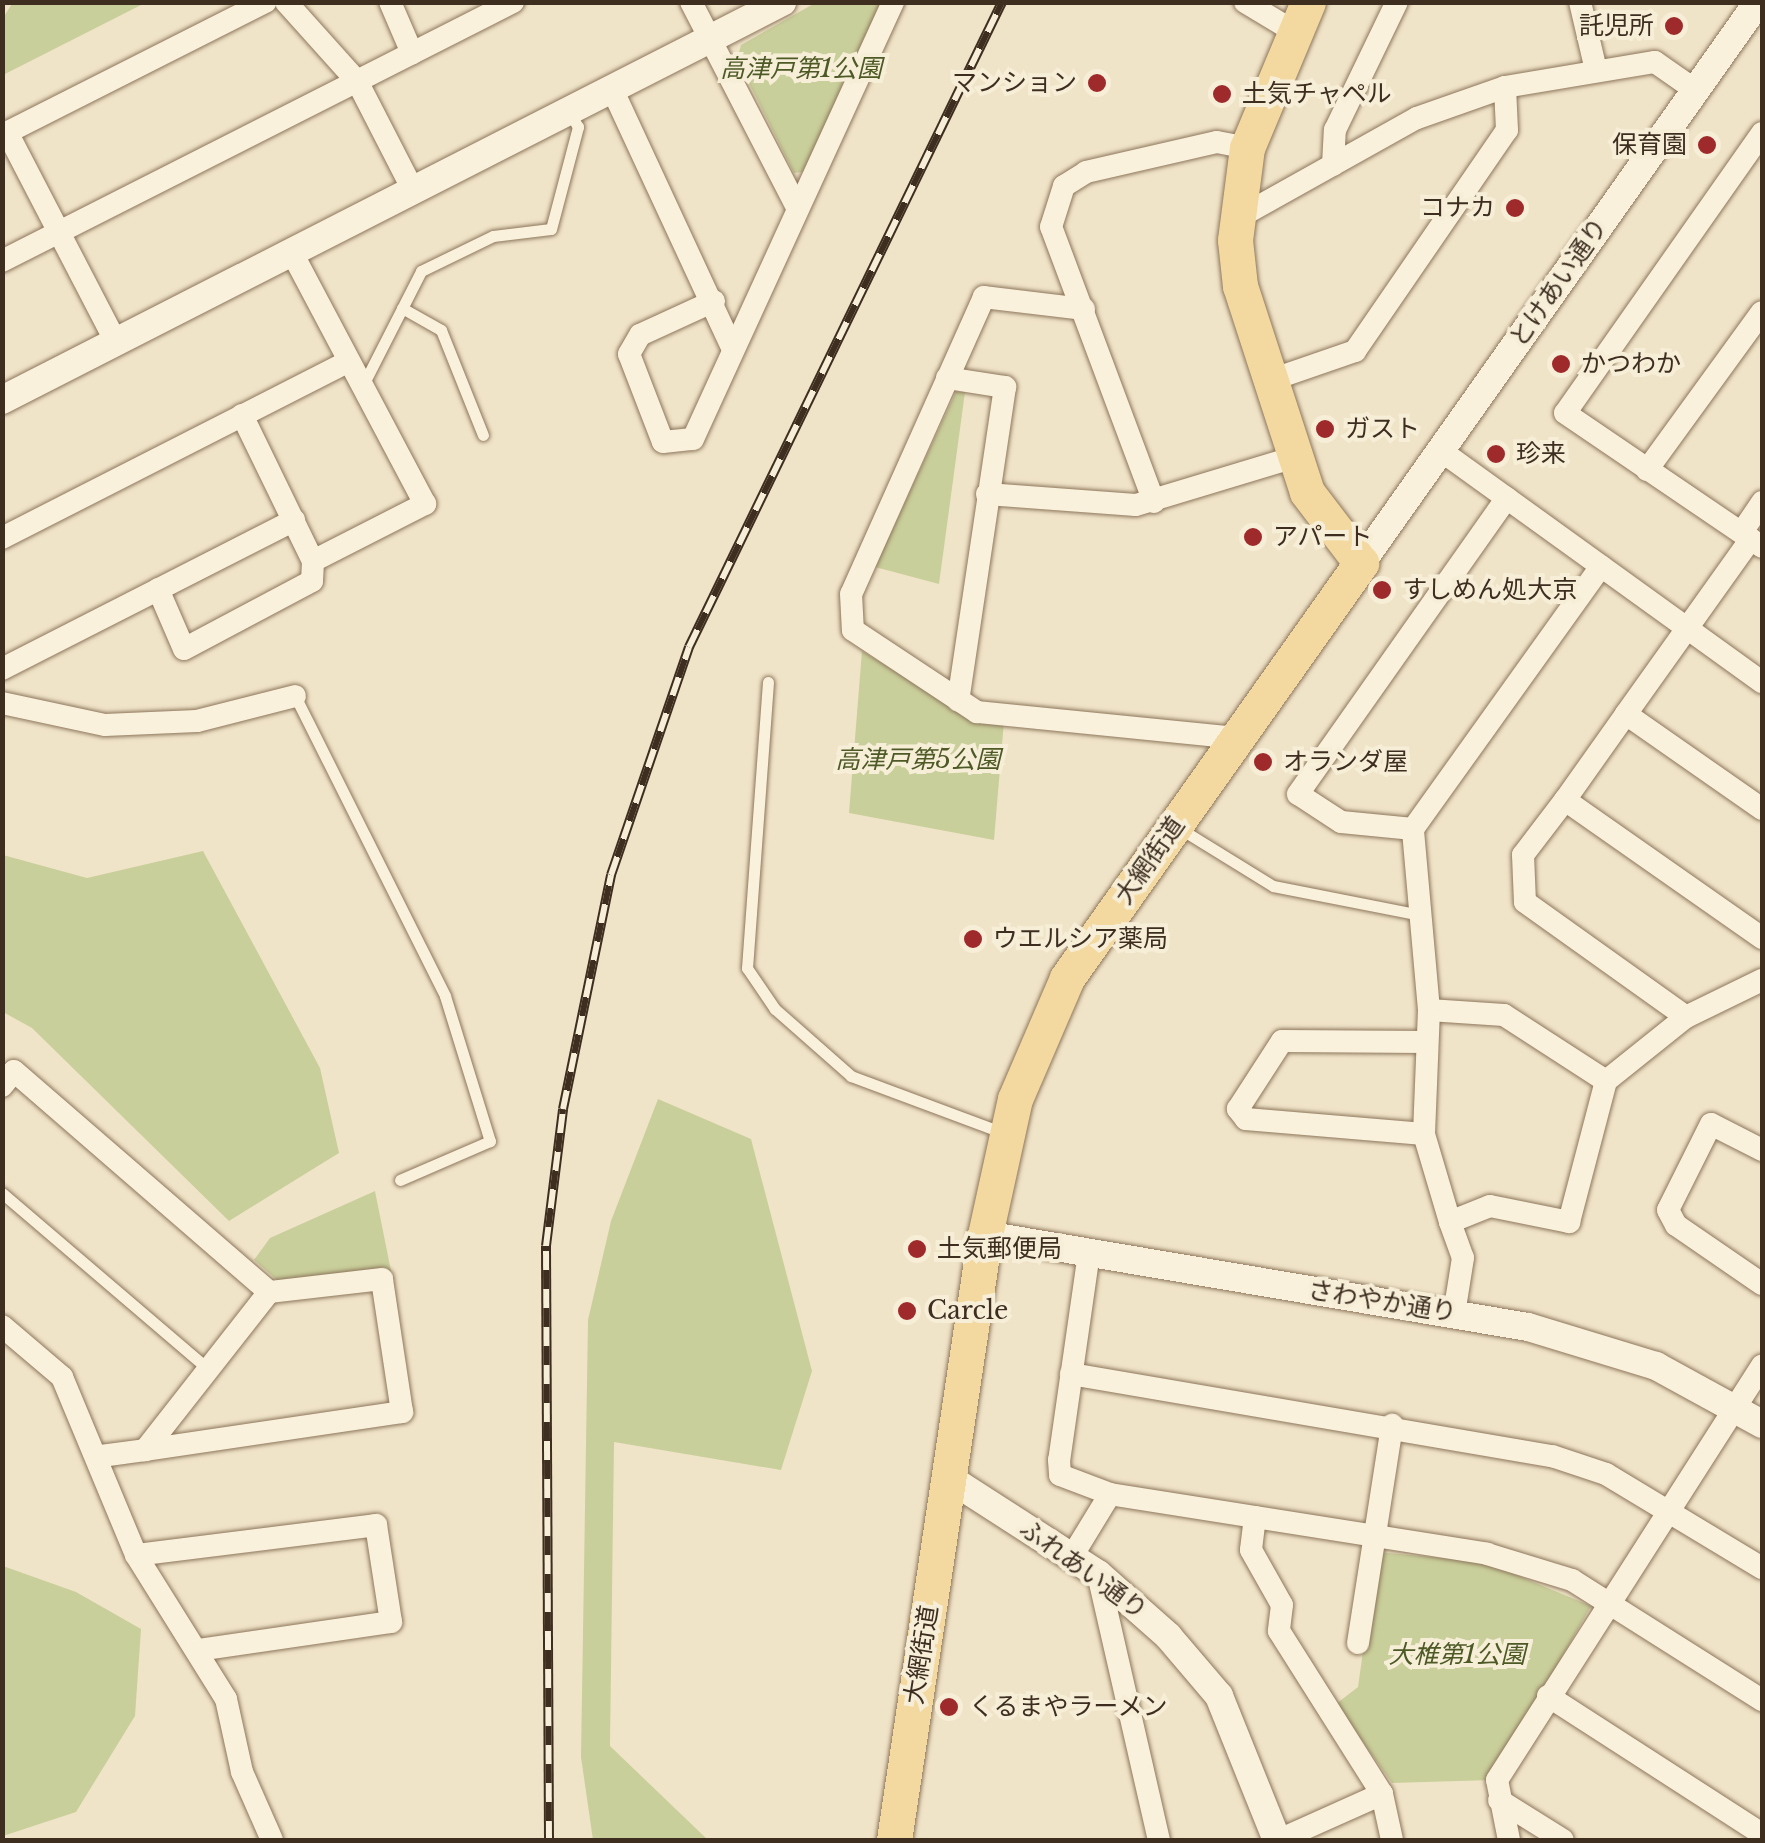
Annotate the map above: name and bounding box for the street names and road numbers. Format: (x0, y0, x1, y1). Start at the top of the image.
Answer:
street label: とけあい通り (1504, 213, 1614, 353)
street label: 大網街道 (1109, 811, 1191, 911)
street label: さわやか通り (1306, 1275, 1458, 1329)
street label: ふれあい通り (1014, 1514, 1152, 1626)
street label: 大網街道 (899, 1603, 945, 1707)

